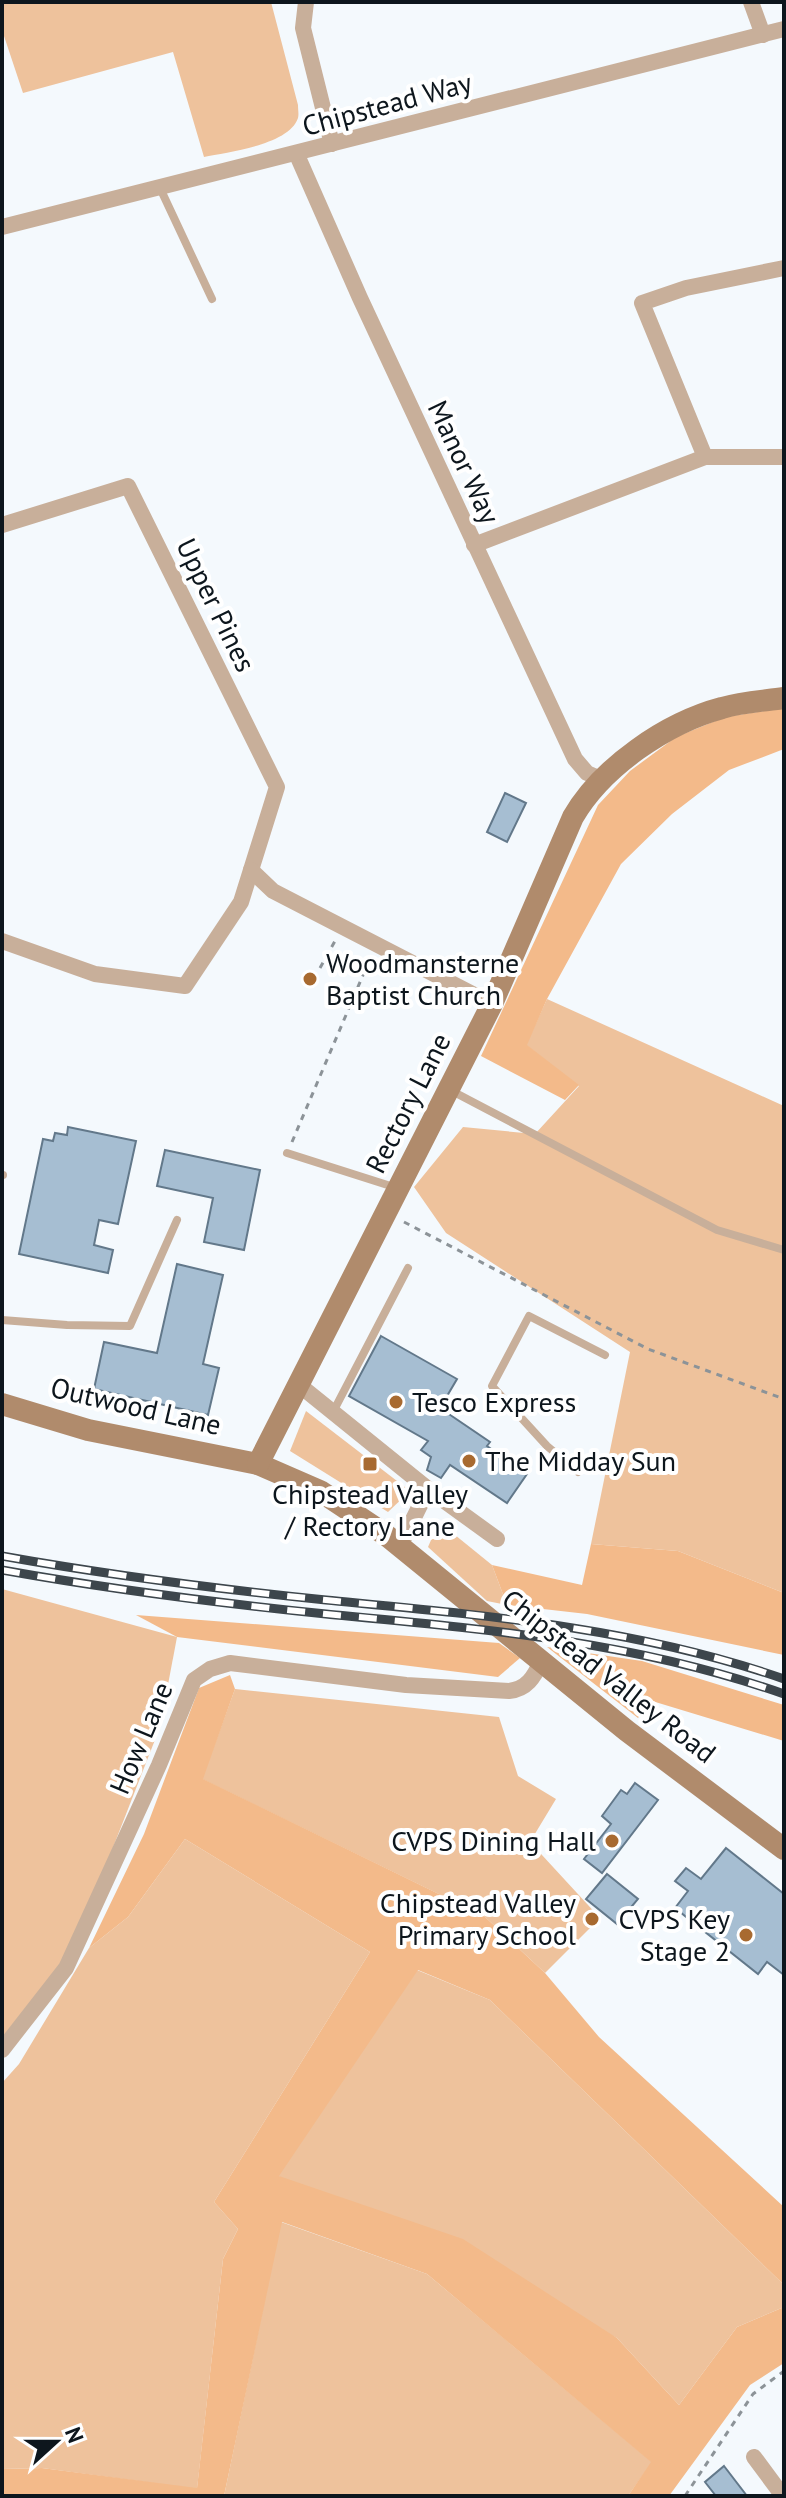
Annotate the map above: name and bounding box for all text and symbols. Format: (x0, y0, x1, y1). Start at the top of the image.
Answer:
street label: Chipstead Way (298, 63, 476, 144)
street label: Manor Way (420, 394, 509, 529)
street label: Upper Pines (168, 532, 265, 678)
place label: Woodmansterne Baptist Church (326, 944, 519, 1013)
marker: Woodmansterne Baptist Church (301, 970, 319, 988)
street label: Rectory Lane (356, 1026, 459, 1179)
street label: Outwood Lane (47, 1368, 225, 1443)
place label: Tesco Express (412, 1383, 576, 1420)
marker: Tesco Express (387, 1393, 405, 1411)
place label: The Midday Sun (485, 1442, 676, 1479)
marker: The Midday Sun (460, 1452, 478, 1470)
marker: Chipstead Valley / Rectory Lane (361, 1455, 379, 1473)
place label: Chipstead Valley / Rectory Lane (272, 1475, 468, 1544)
street label: Chipstead Valley Road (495, 1580, 724, 1771)
street label: How Lane (100, 1676, 181, 1799)
place label: CVPS Dining Hall (391, 1822, 596, 1859)
marker: CVPS Dining Hall (603, 1832, 621, 1850)
place label: Chipstead Valley Primary School (380, 1884, 576, 1953)
place label: CVPS Key Stage 2 (618, 1900, 730, 1969)
marker: Chipstead Valley Primary School (583, 1910, 601, 1928)
marker: CVPS Key Stage 2 (737, 1926, 755, 1944)
north arrow (16, 2402, 96, 2482)
text: N (59, 2423, 90, 2447)

